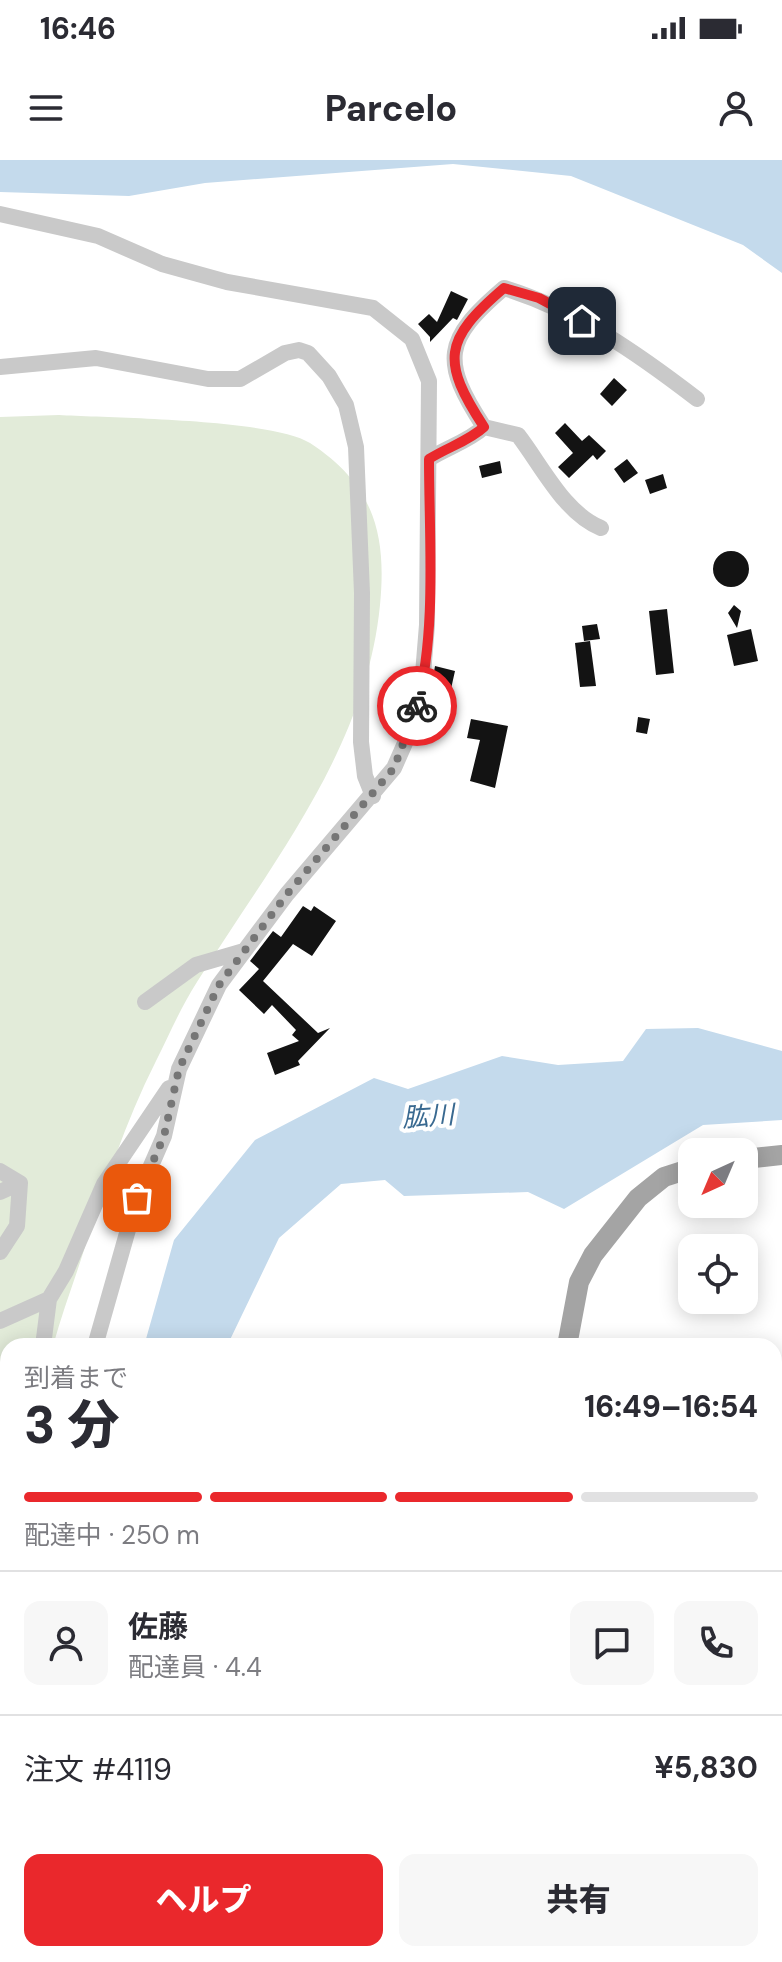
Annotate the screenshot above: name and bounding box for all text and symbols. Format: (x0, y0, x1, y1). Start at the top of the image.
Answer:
text: 16:46 (40, 9, 116, 48)
text: Parcelo (325, 85, 457, 132)
icon: menu (24, 86, 68, 130)
icon: person (714, 86, 758, 130)
pin (548, 287, 616, 355)
icon: home (560, 299, 604, 343)
courier (377, 666, 457, 746)
icon: bike (395, 684, 439, 728)
water label: 肱川 (401, 1097, 458, 1135)
north arrow (678, 1138, 758, 1218)
map controls (678, 1138, 758, 1314)
pin (103, 1164, 171, 1232)
icon: bag (115, 1176, 159, 1220)
button: locate (678, 1234, 758, 1314)
text: 到着まで (24, 1361, 128, 1395)
text: 16:49–16:54 (584, 1387, 758, 1426)
text: 3 分 (24, 1391, 119, 1459)
text: 配達中 · 250 m (24, 1518, 200, 1552)
button: person (24, 1601, 108, 1685)
button: chat (570, 1601, 654, 1685)
button: phone (674, 1601, 758, 1685)
text: 佐藤 (128, 1607, 188, 1646)
text: 配達員 · 4.4 (128, 1650, 262, 1684)
text: ¥5,830 (654, 1748, 758, 1787)
text: 注文 #4119 (24, 1750, 172, 1789)
button: ヘルプ (24, 1854, 383, 1946)
button: 共有 (399, 1854, 758, 1946)

